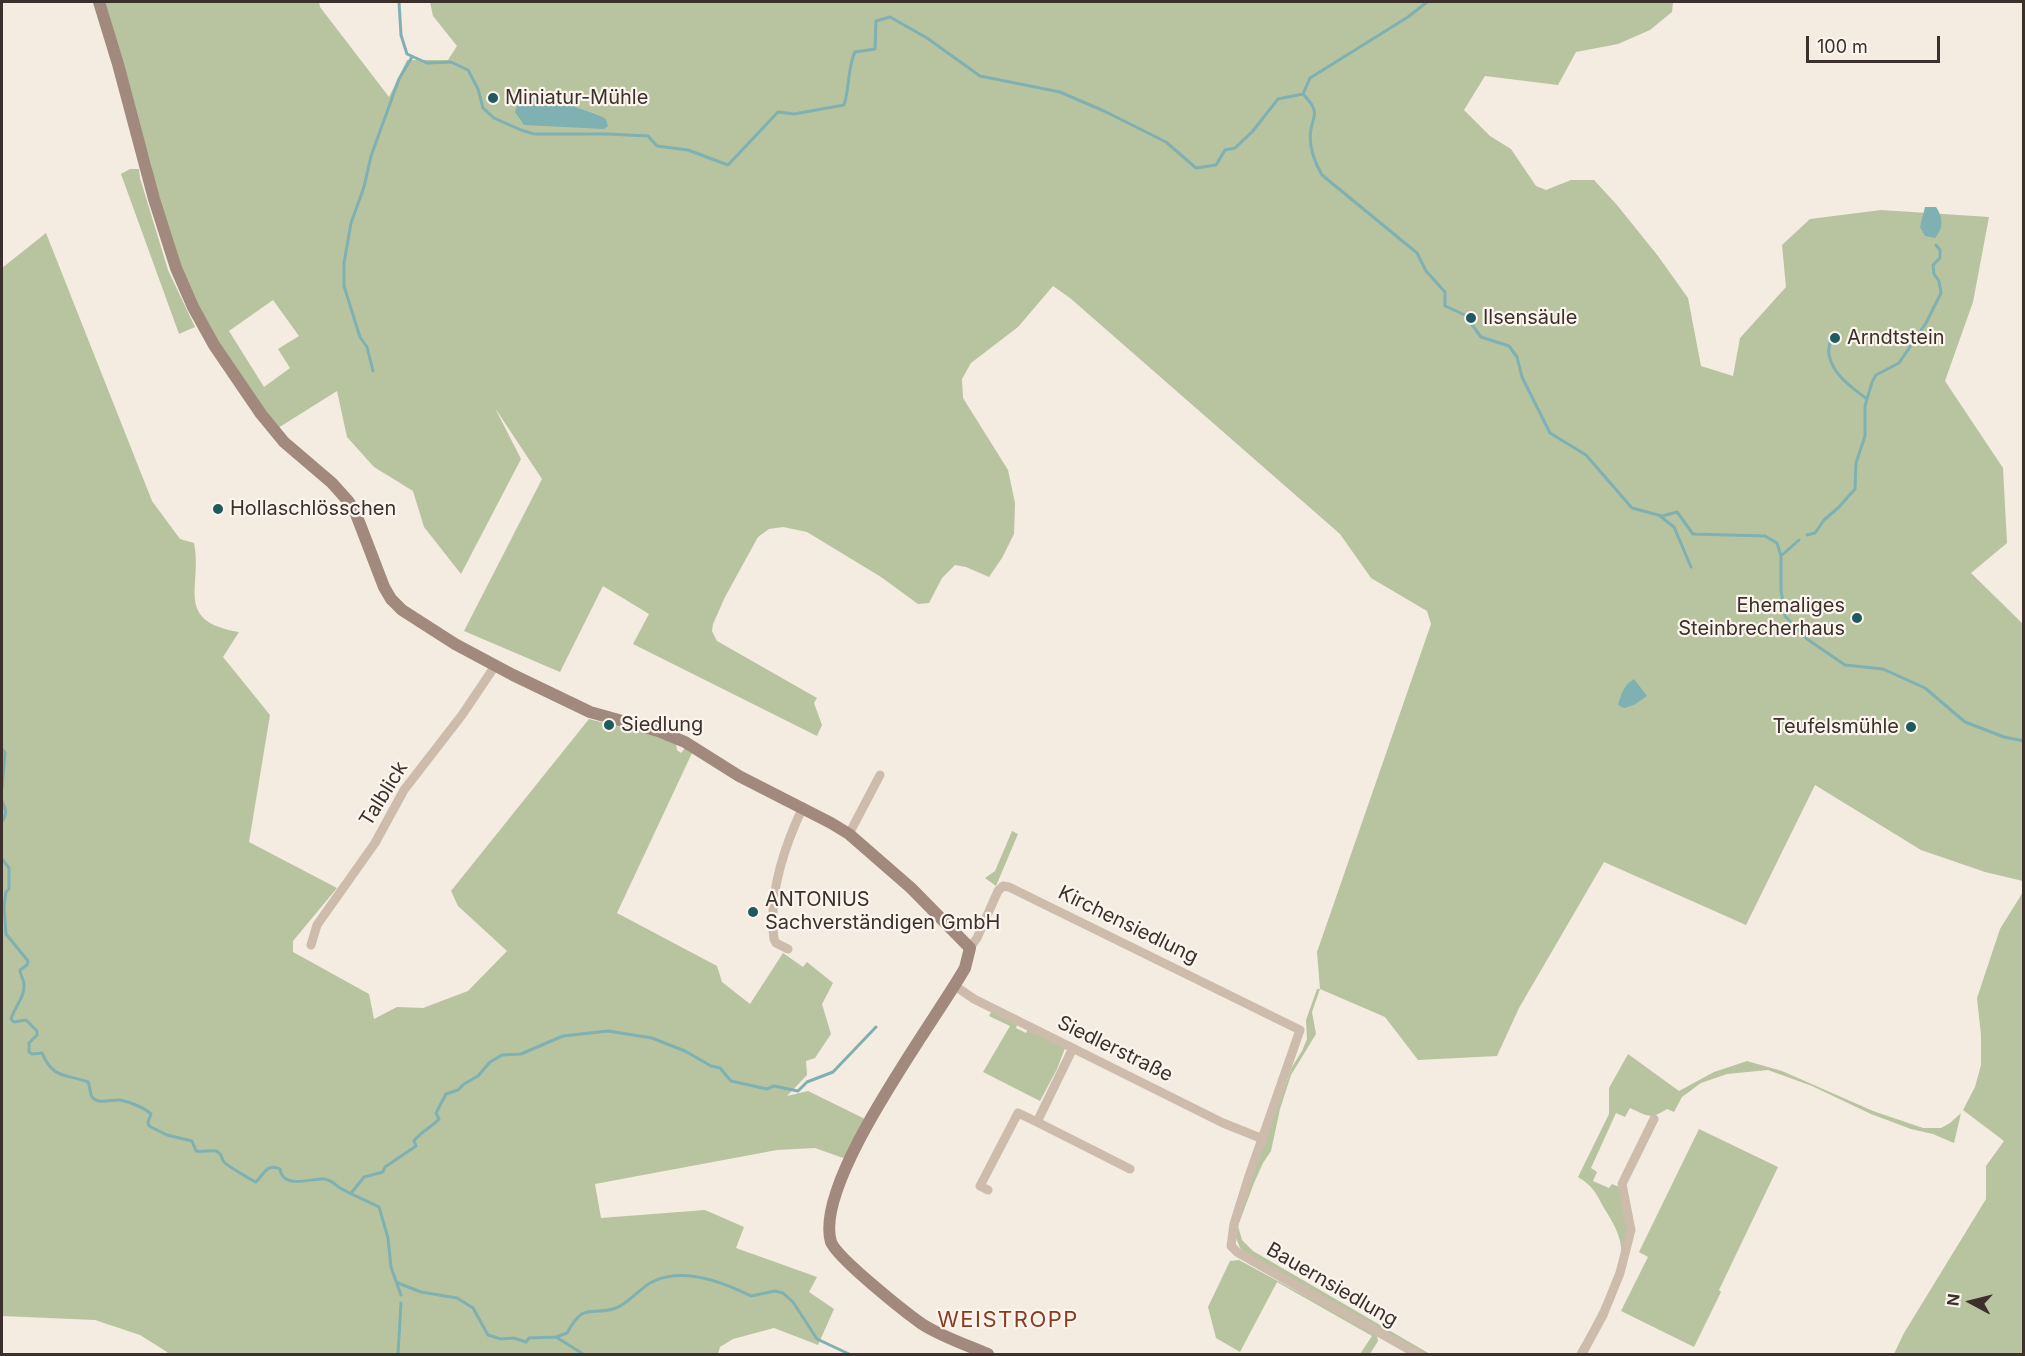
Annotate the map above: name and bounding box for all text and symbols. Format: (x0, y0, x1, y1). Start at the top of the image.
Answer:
scale bar (1809, 24, 1942, 62)
text: 100 m (1817, 36, 1868, 57)
place label: Miniatur-Mühle (505, 86, 648, 110)
marker: Miniatur-Mühle (486, 91, 500, 105)
place label: Ilsensäule (1483, 306, 1577, 330)
marker: Ilsensäule (1464, 311, 1478, 325)
place label: Arndtstein (1847, 326, 1945, 350)
marker: Arndtstein (1828, 331, 1842, 345)
place label: Hollaschlösschen (230, 497, 396, 521)
marker: Hollaschlösschen (211, 502, 225, 516)
place label: Ehemaliges Steinbrecherhaus (1678, 594, 1845, 641)
marker: Ehemaliges Steinbrecherhaus (1850, 611, 1864, 625)
place label: Siedlung (621, 713, 703, 737)
place label: Teufelsmühle (1773, 715, 1899, 739)
marker: Siedlung (602, 718, 616, 732)
marker: Teufelsmühle (1904, 720, 1918, 734)
street label: Talblick (355, 757, 413, 831)
street label: Kirchensiedlung (1054, 881, 1202, 969)
place label: ANTONIUS Sachverständigen GmbH (765, 888, 1000, 935)
marker: ANTONIUS Sachverständigen GmbH (746, 905, 760, 919)
street label: Siedlerstraße (1053, 1011, 1177, 1087)
street label: Bauernsiedlung (1262, 1238, 1402, 1332)
north arrow (1941, 1272, 2001, 1332)
text: N (1942, 1293, 1964, 1307)
district label: WEISTROPP (937, 1307, 1079, 1333)

